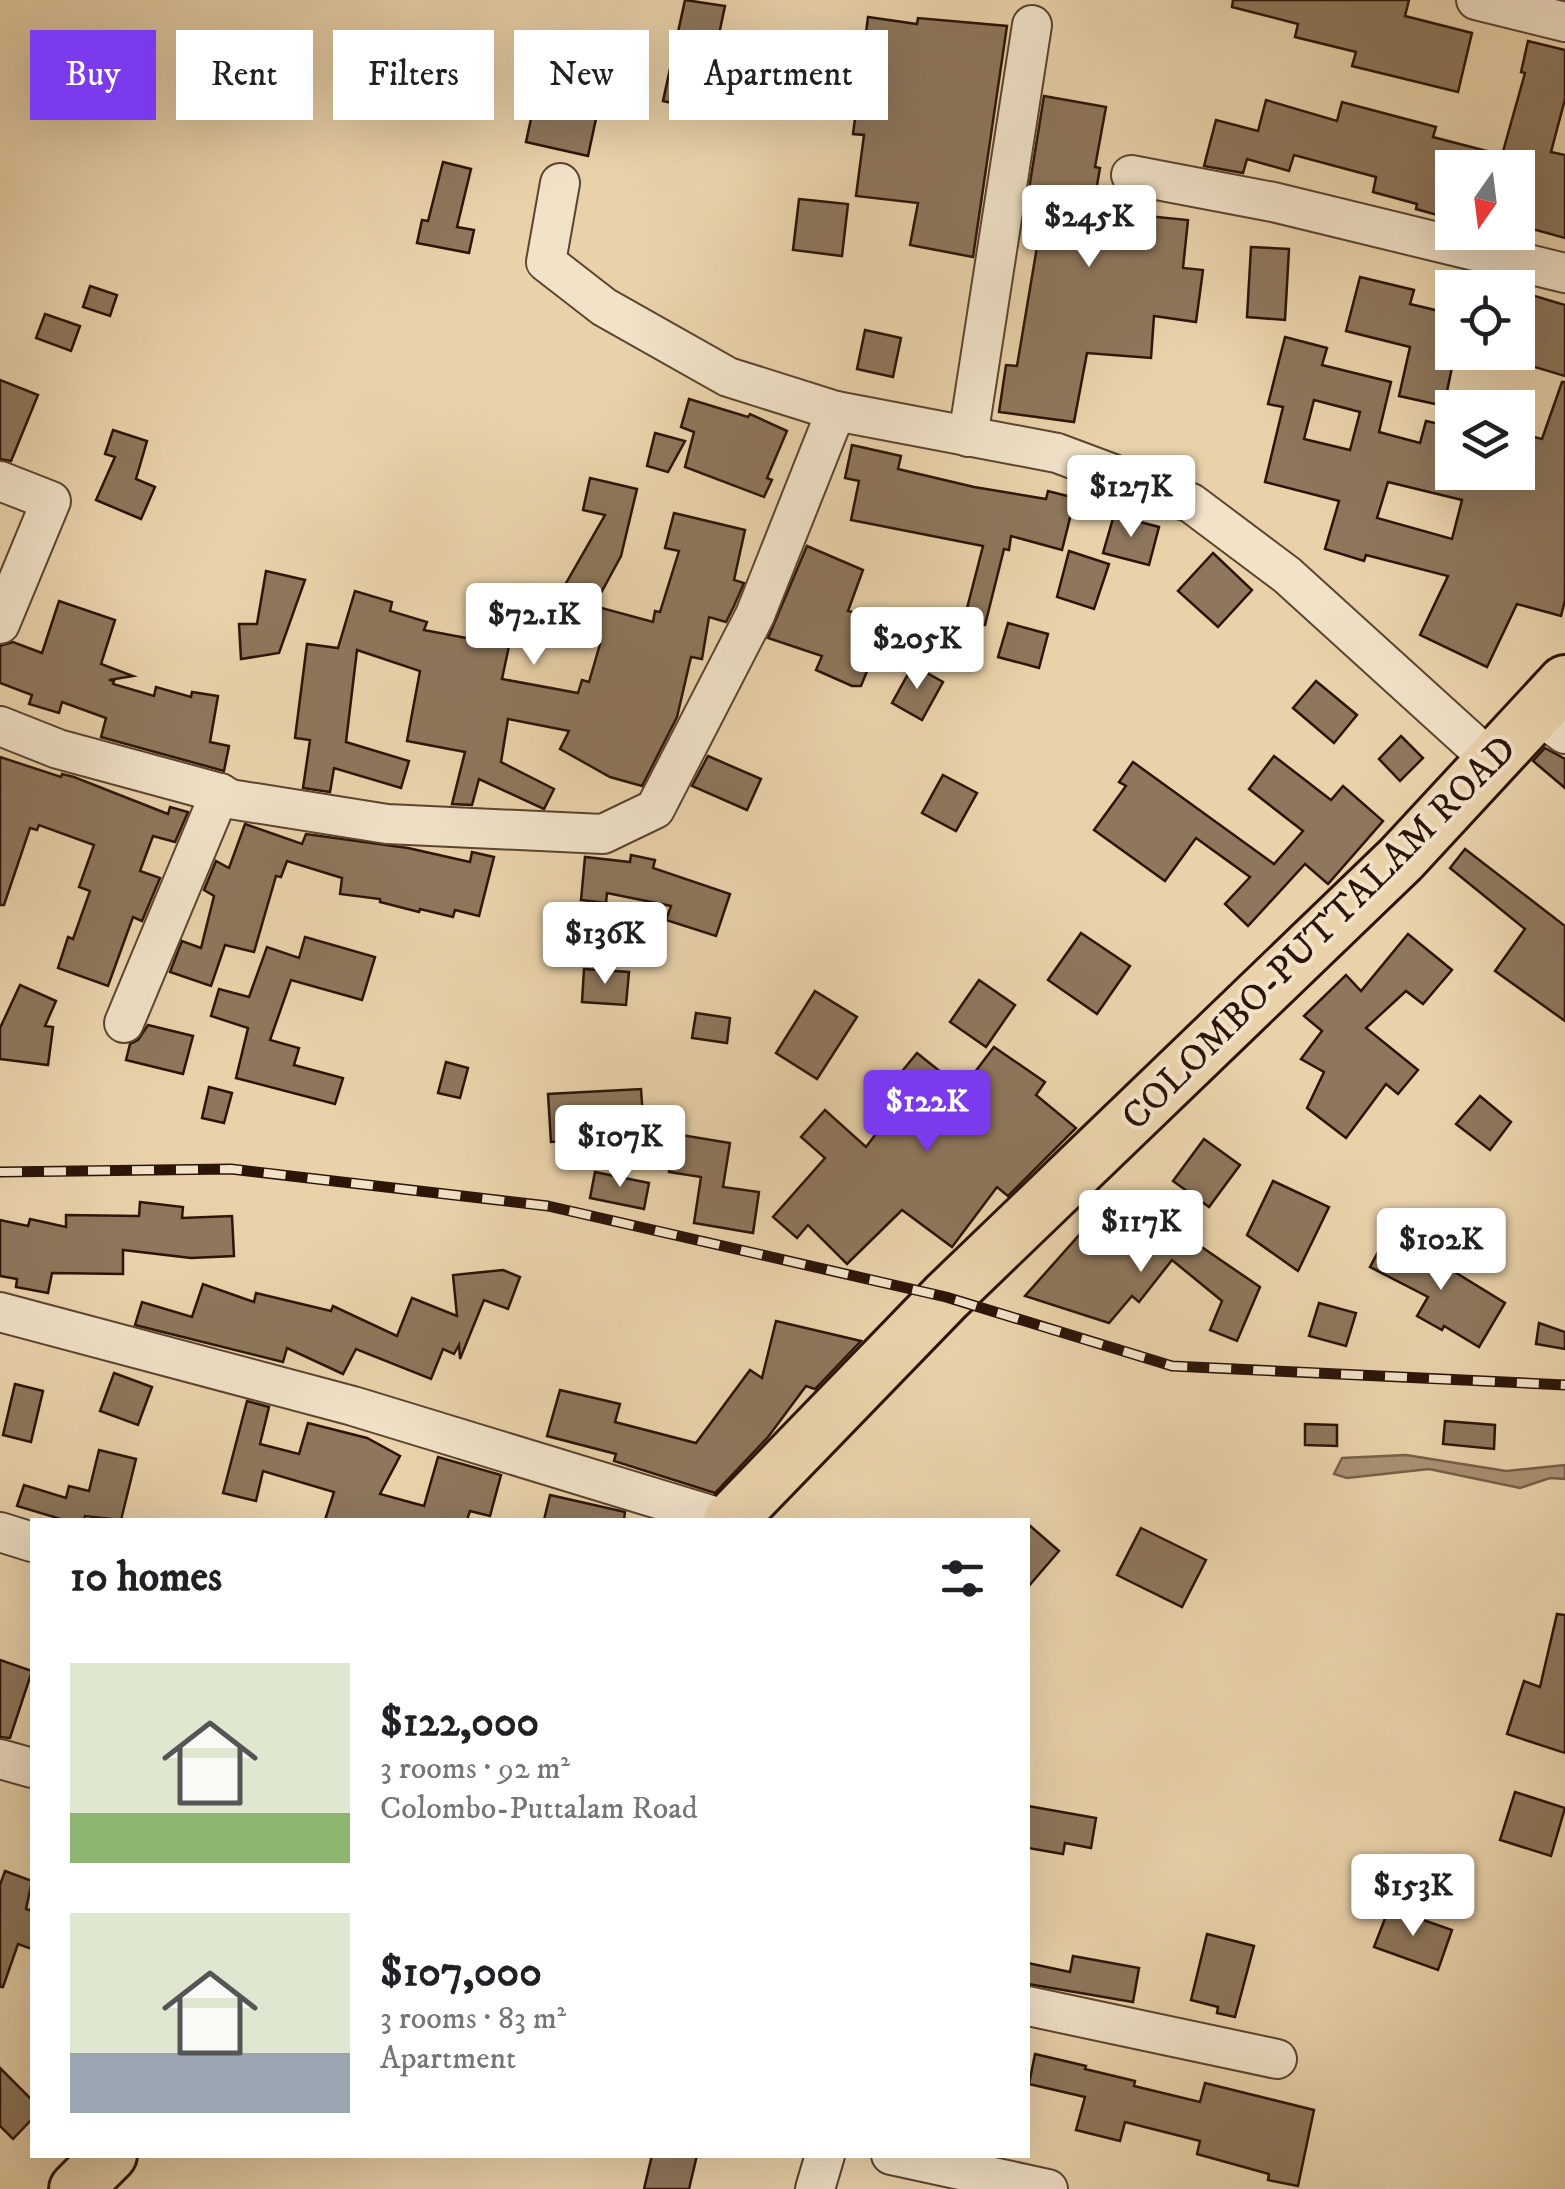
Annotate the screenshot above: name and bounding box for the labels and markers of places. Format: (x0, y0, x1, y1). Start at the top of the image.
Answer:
pin: $245K (1019, 185, 1159, 270)
pin: $127K (1061, 455, 1201, 540)
pin: $72.1K (453, 583, 615, 668)
pin: $205K (847, 607, 987, 692)
pin: $136K (535, 902, 675, 987)
pin: $122K (857, 1070, 997, 1155)
pin: $107K (550, 1105, 690, 1190)
pin: $117K (1071, 1190, 1211, 1275)
pin: $102K (1371, 1208, 1511, 1293)
pin: $153K (1343, 1854, 1483, 1939)

